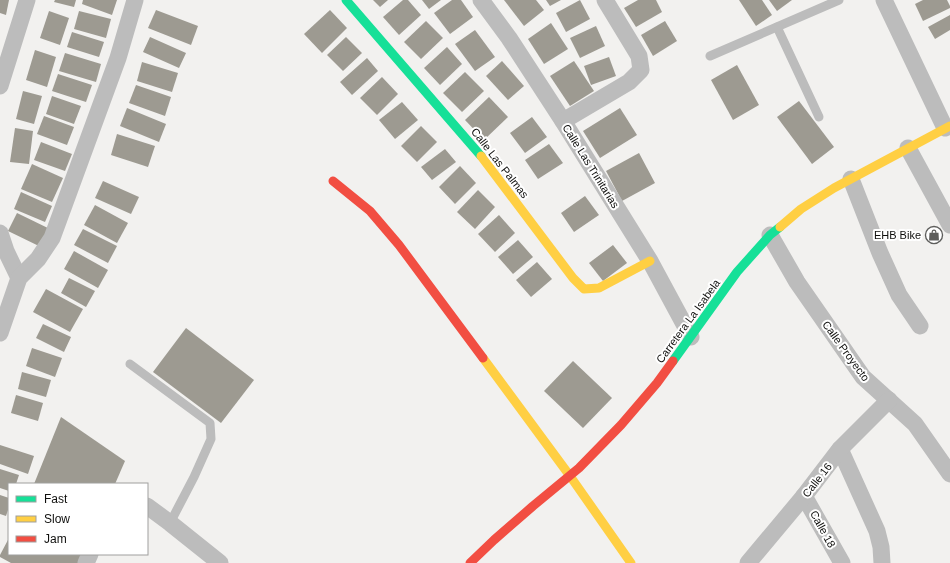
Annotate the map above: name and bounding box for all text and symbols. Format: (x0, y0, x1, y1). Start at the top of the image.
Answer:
street label: Calle Las Trinitarias (560, 122, 622, 211)
street label: Calle Las Palmas (469, 126, 531, 201)
shop icon: EHB Bike (924, 225, 944, 245)
place label: EHB Bike (874, 229, 921, 241)
street label: Carretera La Isabela (654, 276, 723, 365)
street label: Calle Proyecto (820, 319, 872, 383)
street label: Calle 16 (800, 460, 834, 500)
legend (8, 483, 148, 555)
text: Fast (44, 492, 68, 506)
street label: Calle 18 (808, 508, 838, 550)
text: Slow (44, 512, 70, 526)
text: Jam (44, 532, 67, 546)

